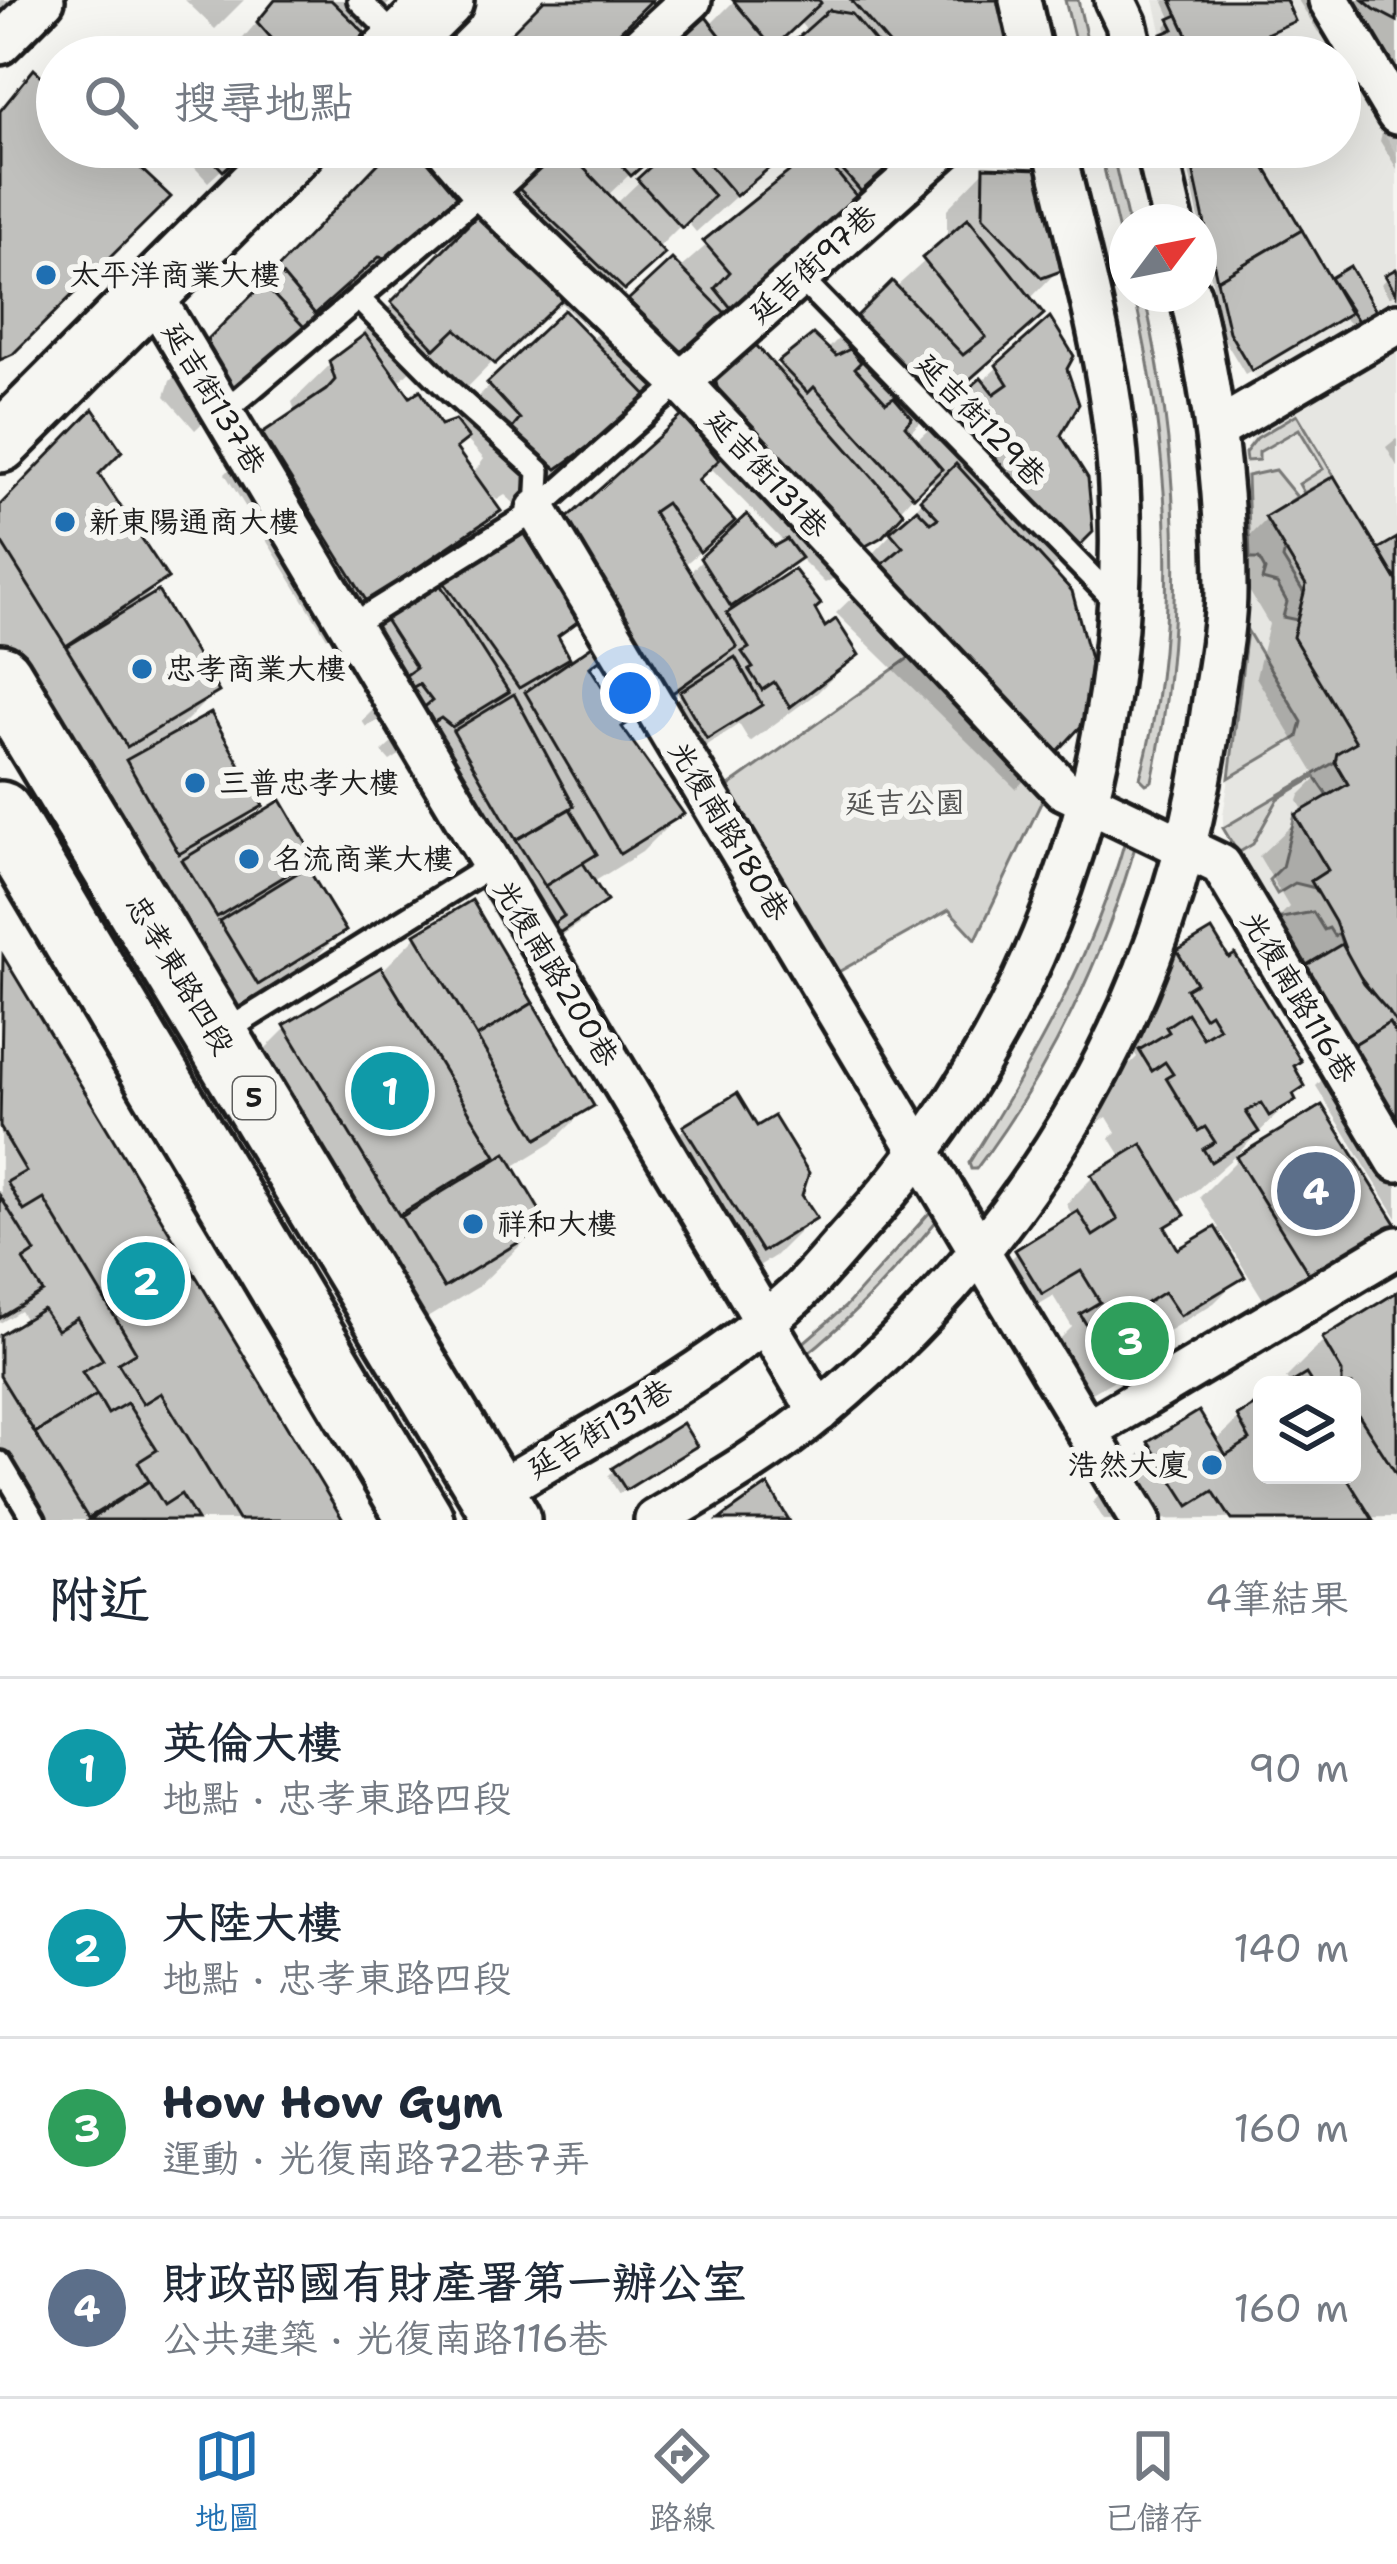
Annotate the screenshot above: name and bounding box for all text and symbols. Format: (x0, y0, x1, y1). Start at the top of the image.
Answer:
search box (36, 36, 1361, 168)
icon: search (78, 69, 144, 135)
text: 搜尋地點 (174, 72, 354, 132)
street label: 延吉街97巷 (739, 195, 886, 332)
north arrow (1109, 204, 1217, 312)
place label: 太平洋商業大樓 (70, 254, 280, 295)
marker: 太平洋商業大樓 (33, 262, 59, 288)
street label: 延吉街137巷 (153, 314, 276, 481)
street label: 延吉街129巷 (907, 344, 1056, 496)
street label: 延吉街131巷 (697, 400, 838, 547)
place label: 新東陽通商大樓 (89, 501, 299, 542)
marker: 新東陽通商大樓 (52, 509, 78, 535)
place label: 忠孝商業大樓 (166, 648, 346, 689)
marker: 忠孝商業大樓 (129, 656, 155, 682)
your location (600, 663, 660, 723)
street label: 光復南路180巷 (659, 733, 799, 929)
place label: 三普忠孝大樓 (219, 762, 399, 803)
marker: 三普忠孝大樓 (182, 770, 208, 796)
park label: 延吉公園 (845, 782, 965, 823)
place label: 名流商業大樓 (273, 838, 453, 879)
marker: 名流商業大樓 (236, 846, 262, 872)
street label: 光復南路200巷 (484, 871, 629, 1074)
street label: 忠孝東路四段 (117, 887, 244, 1062)
street label: 光復南路116巷 (1232, 903, 1367, 1090)
pin: 1 (351, 1046, 429, 1136)
road number: 5 (233, 1077, 275, 1119)
pin: 4 (1277, 1146, 1355, 1236)
place label: 祥和大樓 (497, 1203, 617, 1244)
marker: 祥和大樓 (460, 1211, 486, 1237)
pin: 2 (107, 1236, 185, 1326)
pin: 3 (1091, 1296, 1169, 1386)
street label: 延吉街131巷 (519, 1369, 680, 1488)
map controls (1253, 1376, 1361, 1484)
button: layers (1253, 1376, 1361, 1484)
place label: 浩然大廈 (1068, 1444, 1188, 1485)
marker: 浩然大廈 (1199, 1452, 1225, 1478)
text: 附近 (48, 1565, 150, 1633)
text: 4筆結果 (1205, 1572, 1349, 1624)
text: 英倫大樓 (162, 1712, 342, 1772)
text: 1 (78, 1742, 96, 1794)
text: 90 m (1248, 1742, 1349, 1794)
text: 地點 · 忠孝東路四段 (162, 1772, 512, 1824)
text: 大陸大樓 (162, 1892, 342, 1952)
text: 2 (73, 1922, 101, 1974)
text: 140 m (1233, 1922, 1349, 1974)
text: 地點 · 忠孝東路四段 (162, 1952, 512, 2004)
text: How How Gym (162, 2072, 503, 2132)
text: 3 (73, 2102, 101, 2154)
text: 160 m (1234, 2102, 1349, 2154)
text: 運動 · 光復南路72巷7弄 (162, 2132, 590, 2184)
text: 財政部國有財產署第一辦公室 (162, 2252, 747, 2312)
text: 4 (73, 2282, 101, 2334)
text: 160 m (1234, 2282, 1349, 2334)
text: 公共建築 · 光復南路116巷 (162, 2312, 608, 2364)
tab: 地圖 (194, 2423, 260, 2540)
tab: 路線 (649, 2423, 715, 2540)
tab: 已儲存 (1104, 2423, 1203, 2540)

